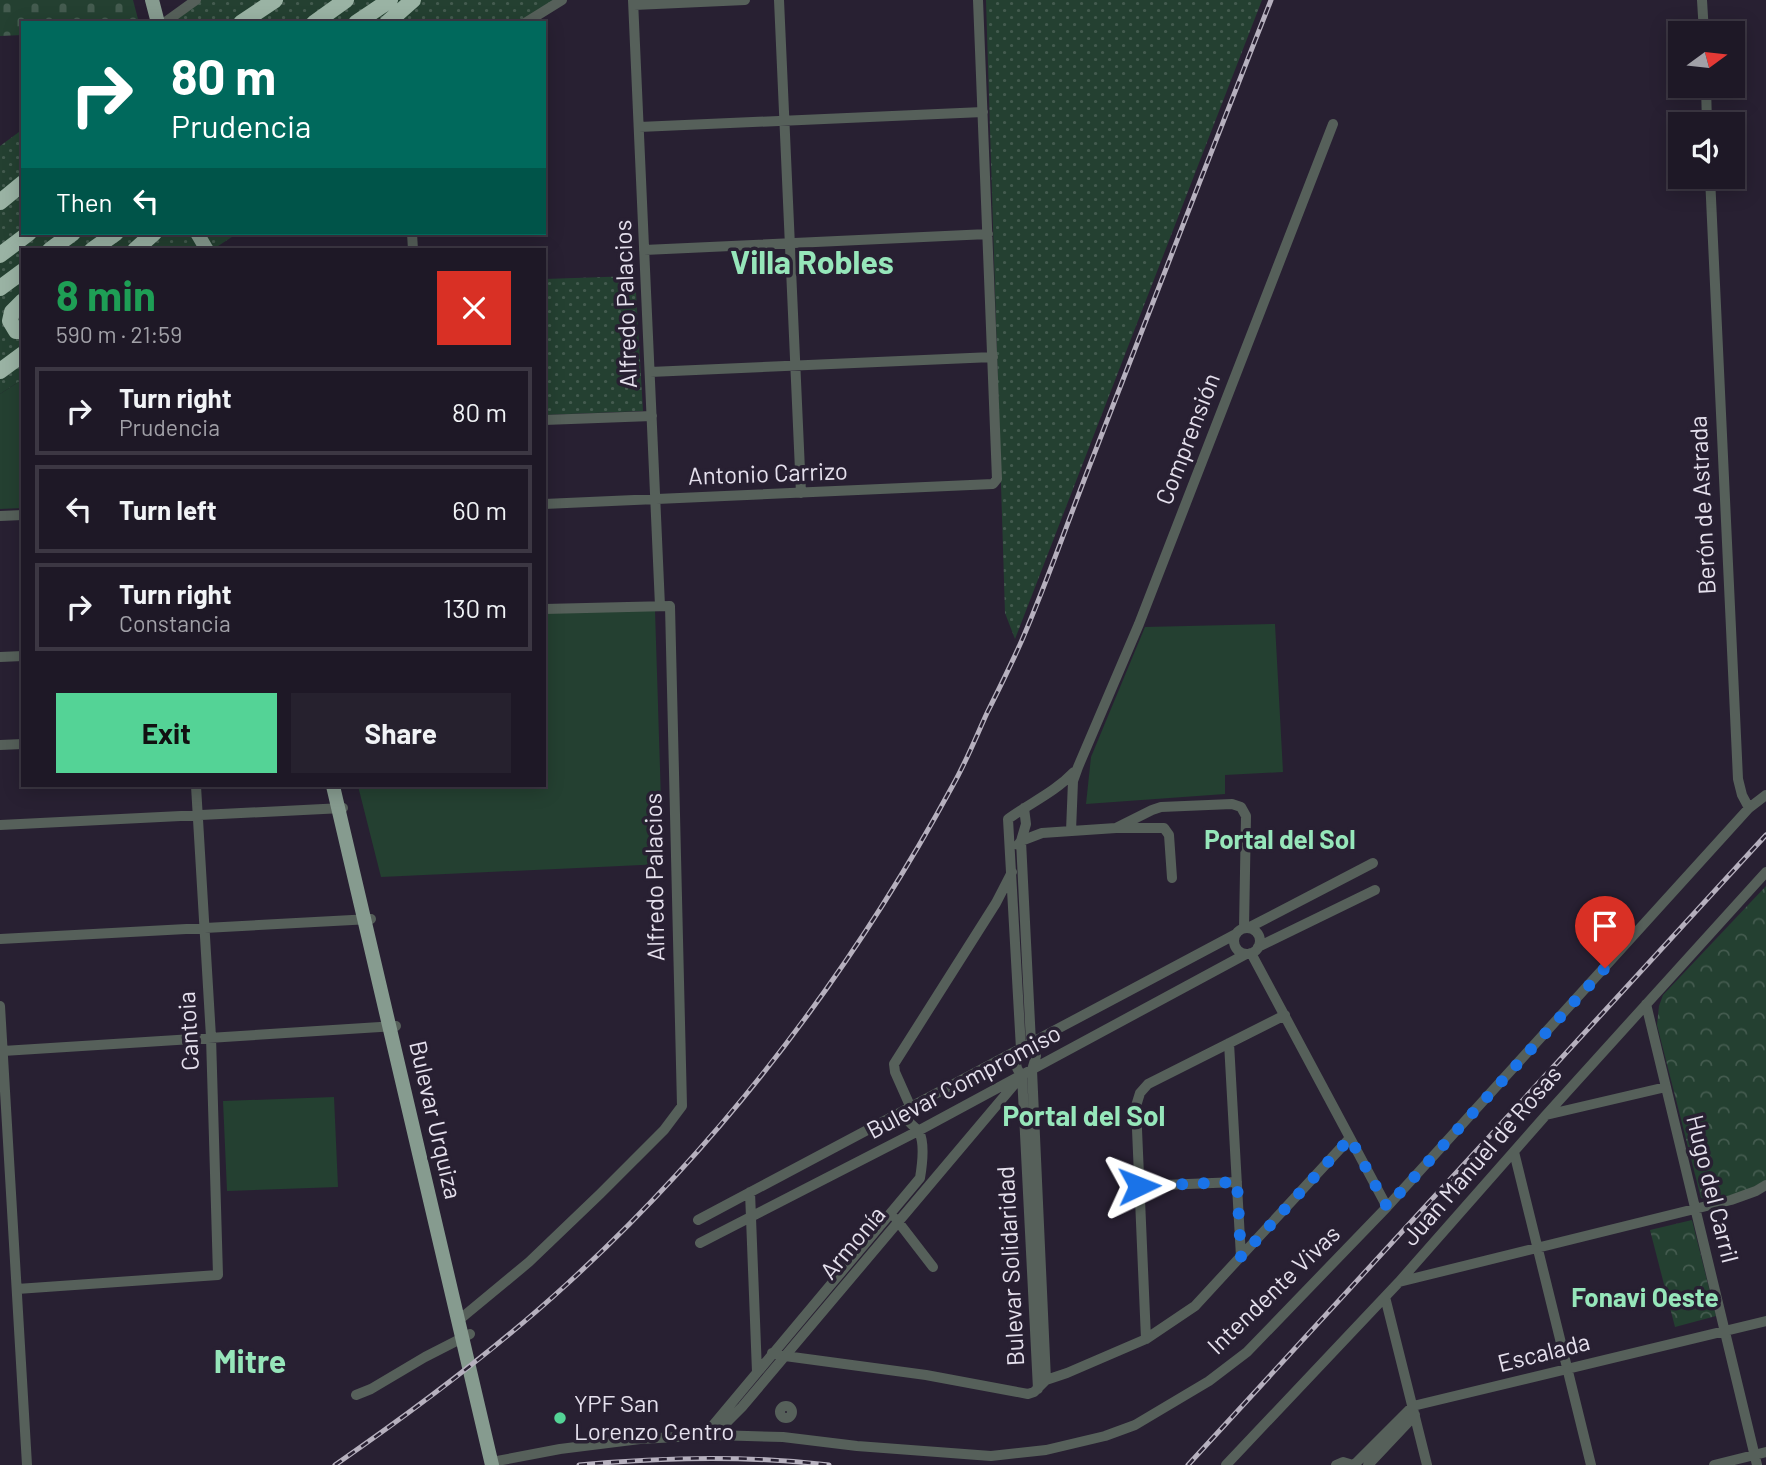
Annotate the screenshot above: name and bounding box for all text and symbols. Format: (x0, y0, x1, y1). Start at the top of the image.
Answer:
north arrow (1668, 21, 1745, 98)
map controls (1668, 21, 1745, 189)
text: 80 m (171, 46, 276, 105)
icon: right (56, 49, 147, 140)
text: Prudencia (171, 106, 311, 144)
button: sound (1668, 112, 1745, 189)
icon: left (127, 182, 165, 220)
text: Then (56, 186, 113, 217)
street label: Alfredo Palacios (607, 219, 642, 389)
district label: Villa Robles (730, 242, 894, 280)
text: 8 min (56, 269, 156, 319)
button: close (437, 271, 511, 345)
text: 590 m · 21:59 (56, 320, 182, 348)
street label: Comprensión (1148, 369, 1225, 508)
text: Turn right (119, 382, 232, 413)
icon: right (60, 392, 98, 430)
text: 80 m (452, 396, 507, 427)
text: Prudencia (119, 413, 220, 441)
street label: Berón de Astrada (1682, 415, 1721, 595)
street label: Antonio Carrizo (688, 455, 848, 490)
icon: left (60, 490, 98, 528)
text: Turn left (119, 494, 217, 525)
text: 60 m (452, 494, 507, 525)
text: Turn right (119, 578, 232, 609)
icon: right (60, 588, 98, 626)
text: 130 m (443, 592, 507, 623)
text: Constancia (119, 609, 231, 637)
button: Exit (56, 693, 277, 773)
button: Share (291, 693, 511, 773)
street label: Alfredo Palacios (638, 793, 669, 961)
district label: Portal del Sol (1204, 823, 1356, 854)
pin (1575, 896, 1635, 968)
icon: arrive (1586, 907, 1624, 945)
street label: Cantoia (171, 991, 204, 1072)
street label: Bulevar Compromiso (861, 1017, 1065, 1144)
street label: Bulevar Urquiza (404, 1038, 469, 1202)
street label: Juan Manuel de Rosas (1395, 1059, 1567, 1251)
district label: Portal del Sol (1003, 1098, 1165, 1132)
street label: Hugo del Carril (1681, 1112, 1746, 1266)
position arrow (1102, 1149, 1176, 1223)
street label: Bulevar Solidaridad (990, 1165, 1029, 1367)
street label: Armonía (813, 1200, 891, 1284)
street label: Intendente Vivas (1201, 1218, 1345, 1359)
district label: Fonavi Oeste (1571, 1281, 1719, 1312)
street label: Escalada (1495, 1326, 1593, 1377)
district label: Mitre (214, 1341, 286, 1379)
place label: YPF San Lorenzo Centro (574, 1388, 734, 1445)
marker: YPF San Lorenzo Centro (552, 1410, 568, 1426)

